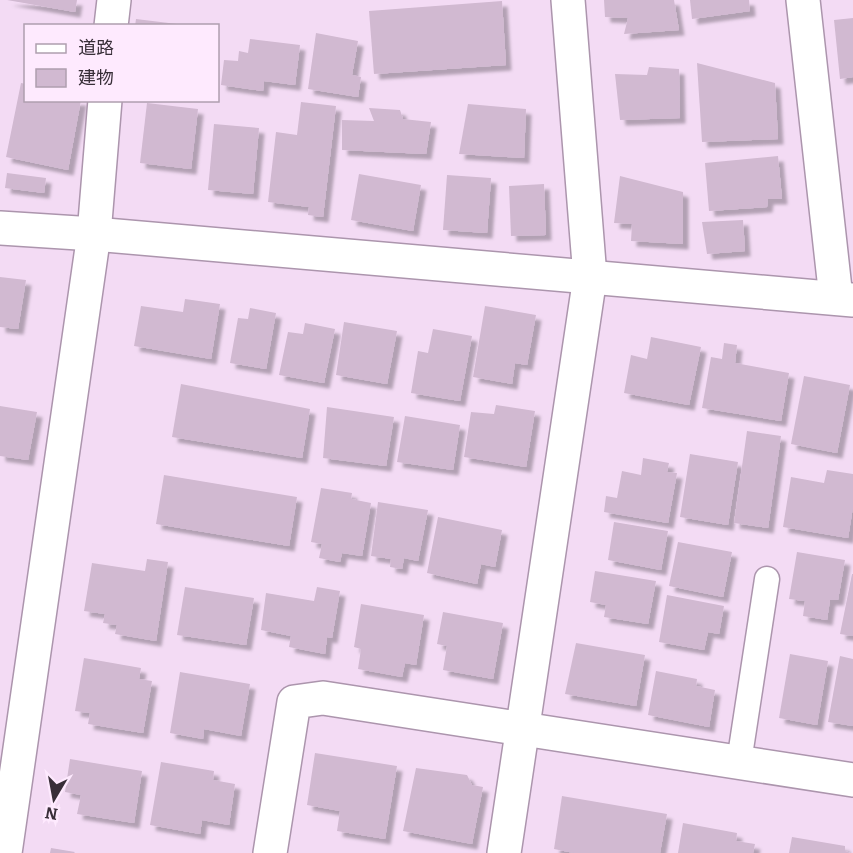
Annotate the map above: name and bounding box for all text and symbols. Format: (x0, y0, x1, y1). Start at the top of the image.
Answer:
legend (24, 24, 219, 102)
text: 道路 (78, 37, 114, 59)
text: 建物 (78, 67, 114, 89)
north arrow (24, 769, 84, 829)
text: N (44, 803, 59, 824)

